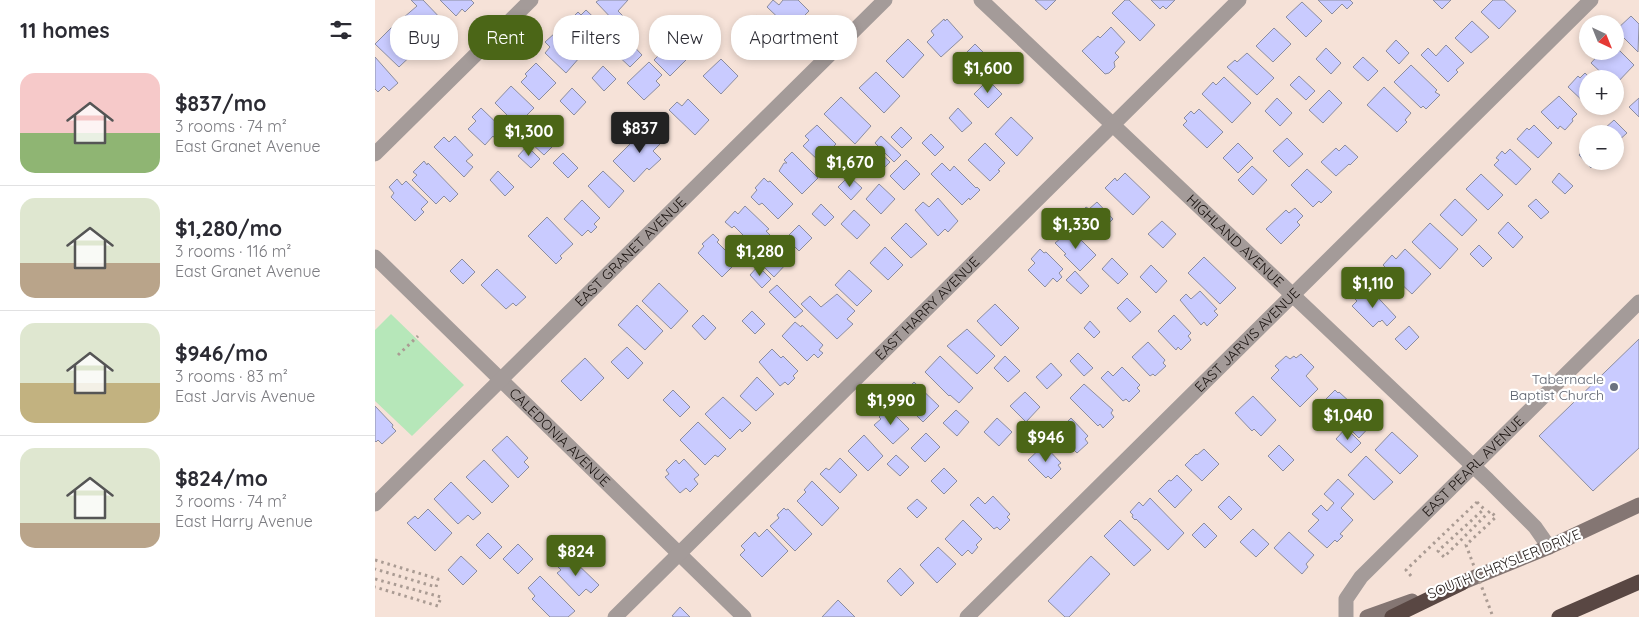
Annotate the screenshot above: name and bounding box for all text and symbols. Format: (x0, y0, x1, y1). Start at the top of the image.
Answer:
chip: Buy (390, 15, 458, 60)
chip: Rent (468, 15, 543, 60)
chip: Filters (553, 15, 639, 60)
chip: New (649, 15, 721, 60)
chip: Apartment (731, 15, 857, 60)
north arrow (1579, 15, 1624, 60)
map controls (1579, 15, 1624, 170)
icon: filters (327, 16, 355, 44)
text: 11 homes (20, 17, 110, 43)
pin: $1,600 (947, 52, 1029, 94)
text: $1,600 (964, 58, 1012, 78)
button: + (1579, 70, 1624, 115)
text: $837/mo (175, 90, 266, 116)
icon: home (60, 93, 120, 153)
pin: $837 (610, 112, 670, 154)
pin: $1,300 (488, 114, 570, 157)
text: 3 rooms · 74 m² (175, 116, 287, 136)
text: $837 (622, 118, 658, 138)
text: $1,300 (505, 121, 553, 141)
button: − (1579, 125, 1624, 170)
text: East Granet Avenue (175, 136, 321, 156)
pin: $1,670 (809, 146, 891, 188)
text: $1,670 (826, 152, 874, 172)
street label: HIGHLAND AVENUE (1183, 190, 1288, 291)
street label: EAST GRANET AVENUE (571, 193, 690, 310)
pin: $1,330 (1035, 208, 1117, 250)
text: $1,330 (1052, 214, 1100, 234)
text: $1,280/mo (175, 215, 282, 241)
icon: home (60, 218, 120, 278)
pin: $1,280 (719, 234, 801, 277)
text: 3 rooms · 116 m² (175, 241, 291, 261)
text: $1,280 (736, 241, 784, 261)
street label: EAST HARRY AVENUE (871, 253, 983, 364)
text: East Granet Avenue (175, 261, 321, 281)
pin: $1,110 (1332, 266, 1414, 309)
text: $1,110 (1352, 273, 1394, 293)
street label: EAST JARVIS AVENUE (1191, 284, 1304, 396)
text: $946/mo (175, 340, 268, 366)
icon: home (60, 343, 120, 403)
text: 3 rooms · 83 m² (175, 366, 288, 386)
place label: Tabernacle Baptist Church (1510, 370, 1604, 404)
marker: Tabernacle Baptist Church (1608, 381, 1620, 393)
street label: CALEDONIA AVENUE (505, 384, 614, 491)
pin: $1,990 (850, 384, 932, 426)
text: East Jarvis Avenue (175, 386, 315, 406)
text: $1,990 (867, 390, 915, 410)
pin: $1,040 (1307, 398, 1389, 441)
text: $1,040 (1323, 405, 1373, 425)
street label: EAST PEARL AVENUE (1418, 412, 1528, 521)
pin: $946 (1016, 420, 1076, 463)
text: $946 (1028, 427, 1064, 447)
text: $824/mo (175, 465, 268, 491)
icon: home (60, 468, 120, 528)
text: 3 rooms · 74 m² (175, 491, 287, 511)
text: East Harry Avenue (175, 511, 313, 531)
street label: SOUTH CHRYSLER DRIVE (1425, 525, 1583, 603)
pin: $824 (546, 534, 606, 577)
text: $824 (558, 541, 594, 561)

